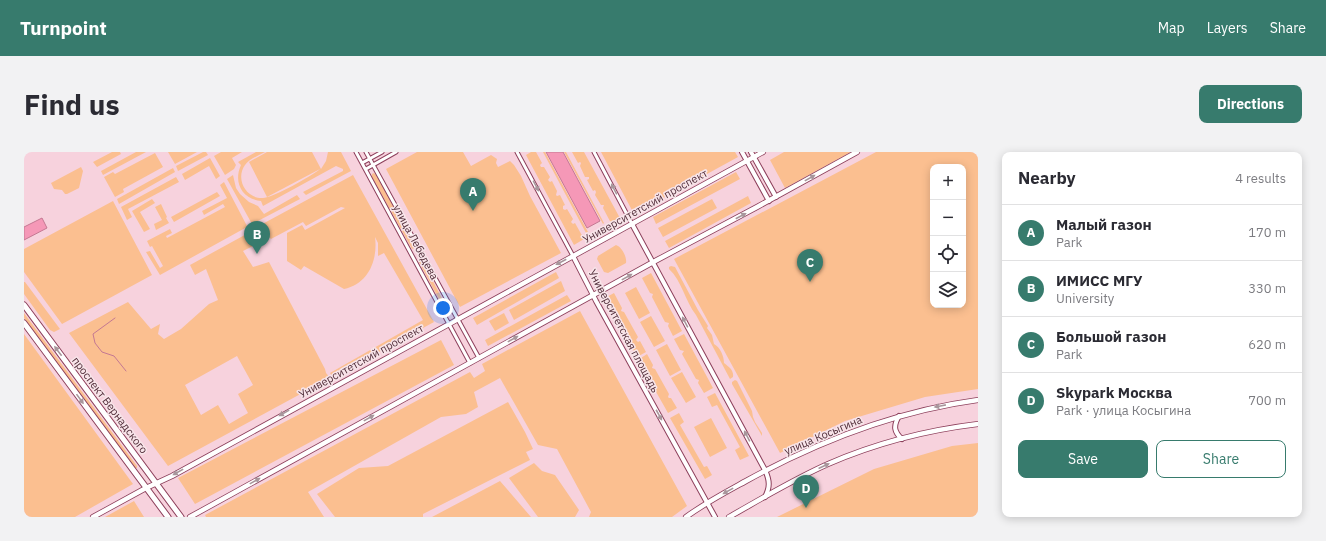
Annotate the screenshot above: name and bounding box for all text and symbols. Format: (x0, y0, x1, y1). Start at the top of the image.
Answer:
text: Turnpoint (20, 16, 107, 40)
text: Map (1158, 19, 1185, 37)
text: Layers (1207, 19, 1248, 37)
text: Share (1270, 19, 1306, 37)
button: Directions (1199, 85, 1302, 123)
text: Find us (24, 86, 120, 123)
map controls (930, 164, 966, 308)
button: + (930, 164, 966, 200)
street label: Университетский проспект (580, 166, 710, 246)
text: Nearby (1018, 167, 1076, 189)
text: 4 results (1235, 170, 1286, 187)
one-way arrow (804, 174, 816, 181)
pin: A (460, 178, 486, 211)
one-way arrow (533, 180, 539, 192)
one-way arrow (611, 184, 617, 195)
button: − (930, 200, 966, 236)
street label: улица Лебедева (390, 202, 442, 282)
one-way arrow (736, 212, 747, 219)
text: Малый газон (1056, 215, 1152, 234)
pin: B (244, 221, 270, 254)
text: A (1027, 224, 1035, 241)
text: 170 m (1248, 224, 1286, 241)
text: Park (1056, 234, 1082, 251)
button: locate (930, 236, 966, 272)
pin: C (797, 249, 823, 282)
one-way arrow (555, 259, 567, 266)
street label: Университетская площадь (586, 267, 663, 395)
text: ИМИСС МГУ (1056, 271, 1143, 290)
button: layers (930, 272, 966, 308)
one-way arrow (621, 273, 633, 280)
text: B (1027, 280, 1035, 297)
text: 330 m (1248, 280, 1286, 297)
text: University (1056, 290, 1114, 307)
your location (433, 298, 453, 318)
one-way arrow (682, 316, 688, 328)
street label: Университетский проспект (296, 321, 426, 401)
text: Большой газон (1056, 327, 1166, 346)
one-way arrow (507, 336, 519, 343)
text: C (1027, 336, 1035, 353)
text: 620 m (1248, 336, 1286, 353)
one-way arrow (53, 345, 62, 356)
text: Park (1056, 346, 1082, 363)
street label: проспект Вернадского (69, 354, 151, 456)
text: Skypark Москва (1056, 383, 1172, 402)
text: D (1026, 392, 1036, 409)
text: 700 m (1248, 392, 1286, 409)
one-way arrow (76, 394, 85, 405)
text: Park · улица Косыгина (1056, 402, 1191, 419)
one-way arrow (933, 403, 946, 409)
one-way arrow (655, 409, 662, 421)
one-way arrow (278, 410, 290, 417)
street label: улица Косыгина (782, 412, 864, 458)
one-way arrow (363, 415, 375, 422)
one-way arrow (743, 430, 750, 442)
button: Save (1018, 440, 1148, 478)
button: Share (1156, 440, 1286, 478)
one-way arrow (819, 463, 830, 469)
one-way arrow (172, 469, 184, 476)
pin: D (793, 475, 819, 508)
one-way arrow (249, 478, 261, 484)
one-way arrow (722, 487, 734, 494)

